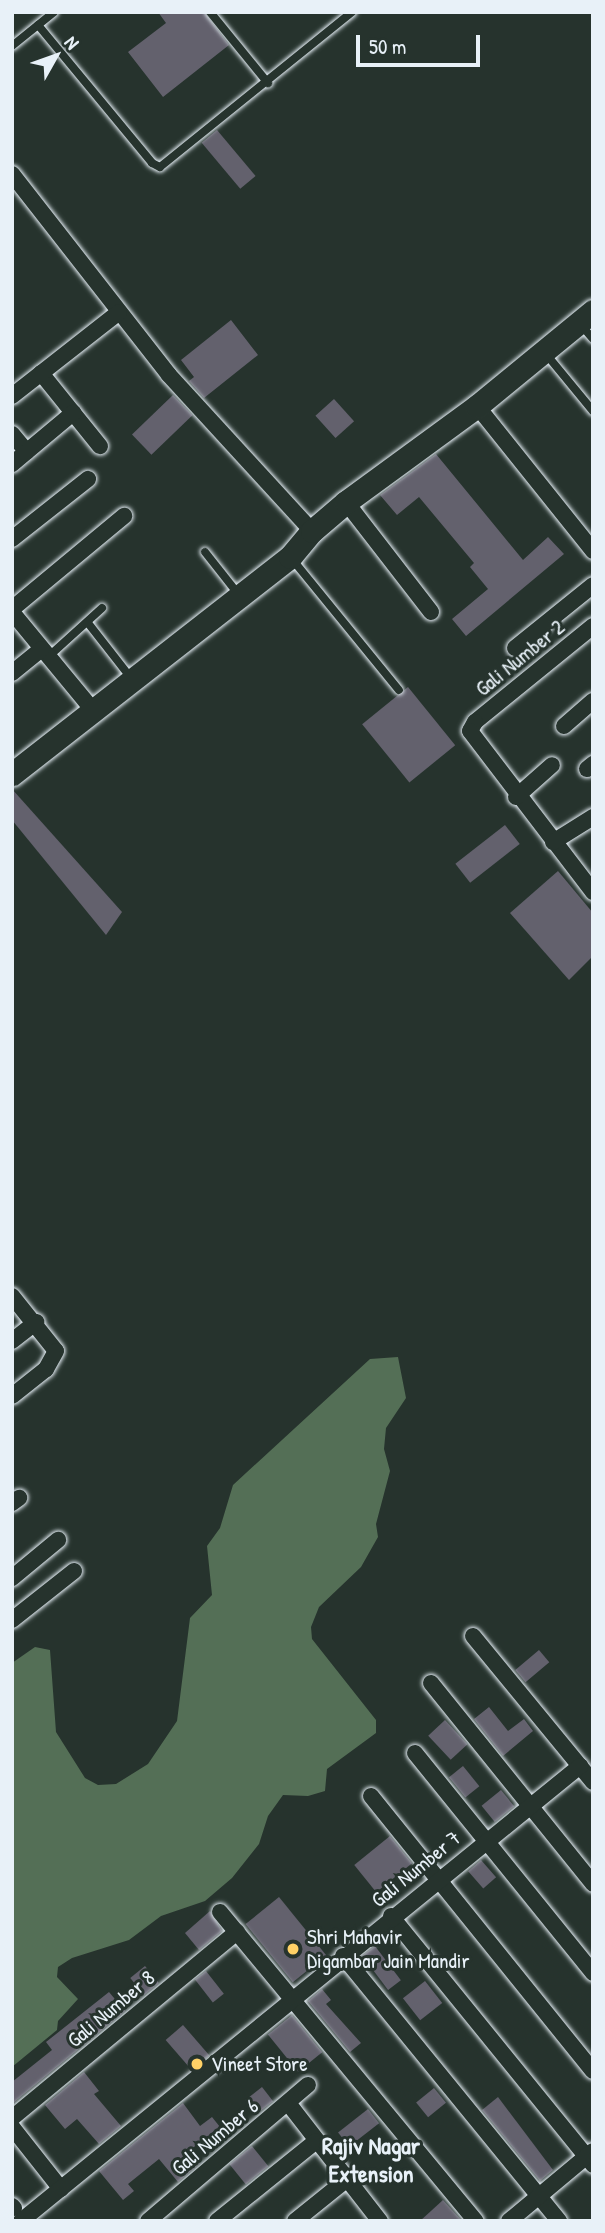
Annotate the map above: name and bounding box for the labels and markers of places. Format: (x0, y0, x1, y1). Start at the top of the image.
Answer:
place label: Shri Mahavir Digambar Jain Mandir (307, 1924, 470, 1974)
marker: Shri Mahavir Digambar Jain Mandir (285, 1941, 301, 1957)
place label: Vineet Store (211, 2051, 308, 2077)
marker: Vineet Store (189, 2056, 205, 2072)

